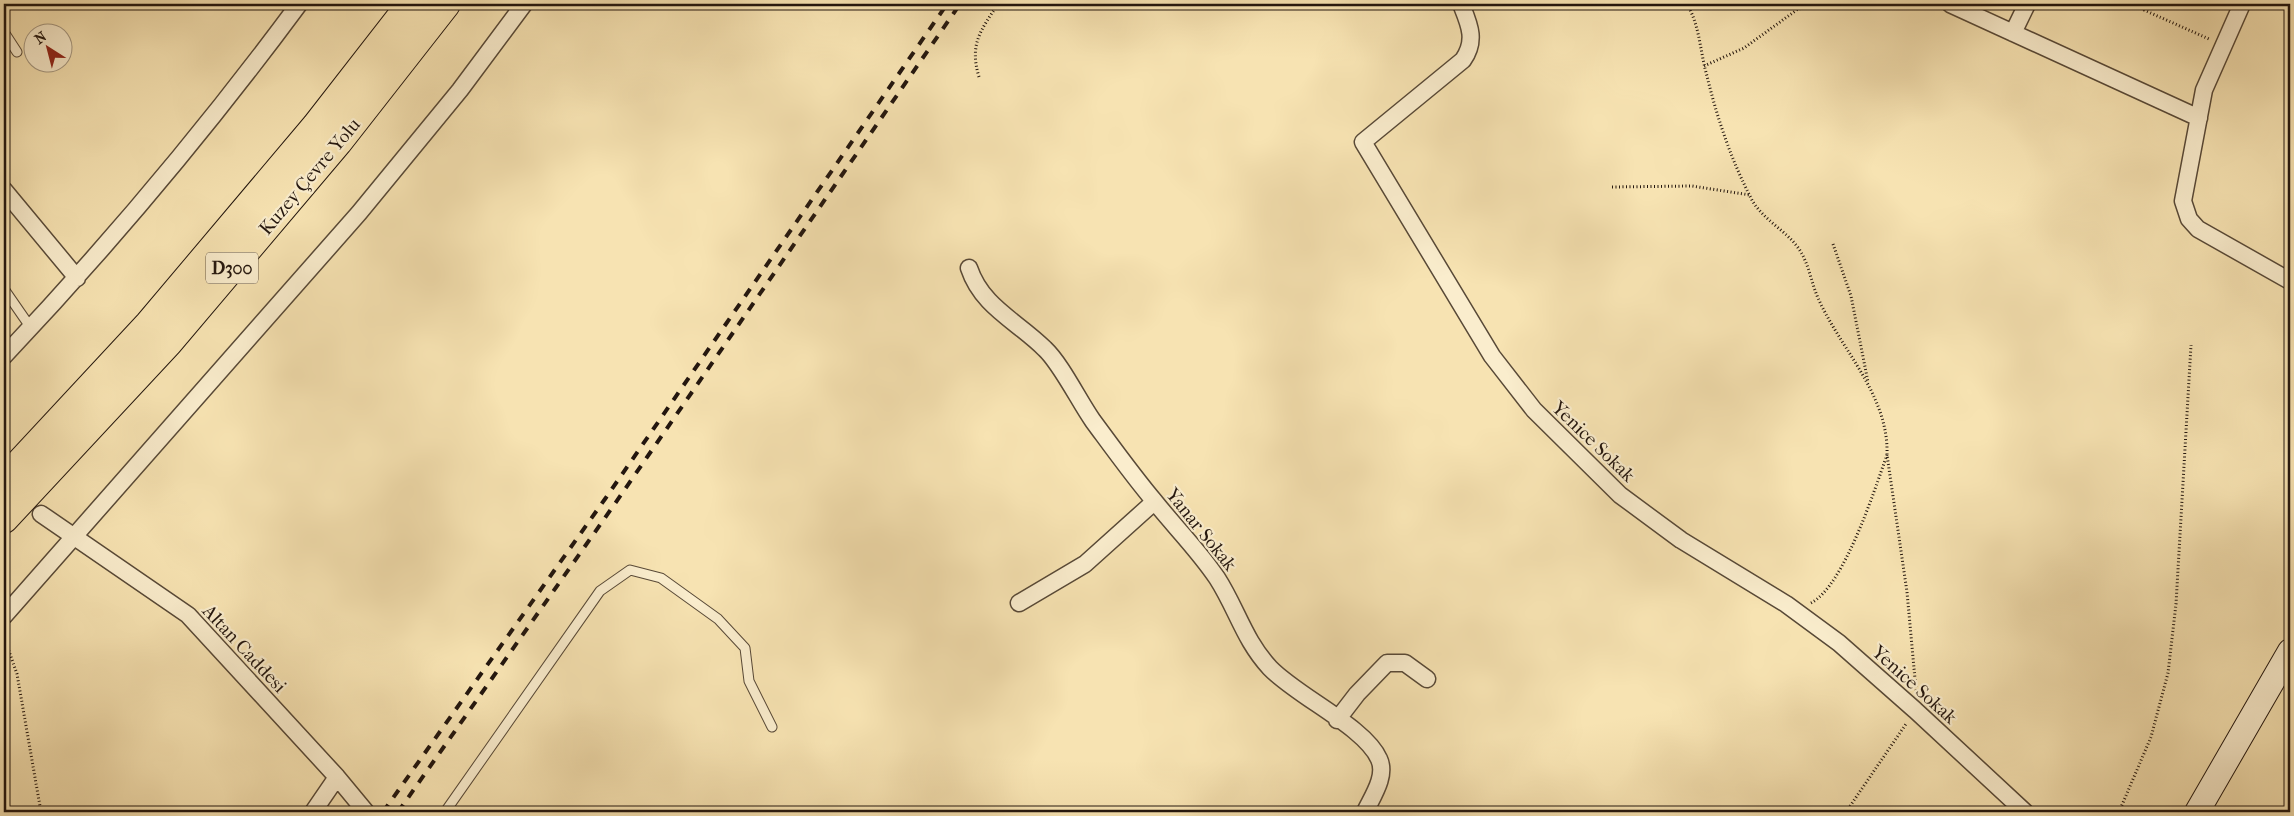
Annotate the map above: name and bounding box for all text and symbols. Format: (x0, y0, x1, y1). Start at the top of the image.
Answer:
north arrow (22, 22, 72, 72)
text: N (31, 28, 50, 48)
street label: Kuzey Çevre Yolu (255, 114, 366, 240)
road number: D300 (206, 252, 258, 284)
street label: Yenice Sokak (1547, 396, 1639, 487)
street label: Yanar Sokak (1161, 483, 1241, 575)
street label: Altan Caddesi (197, 599, 291, 698)
street label: Yenice Sokak (1867, 640, 1961, 729)

